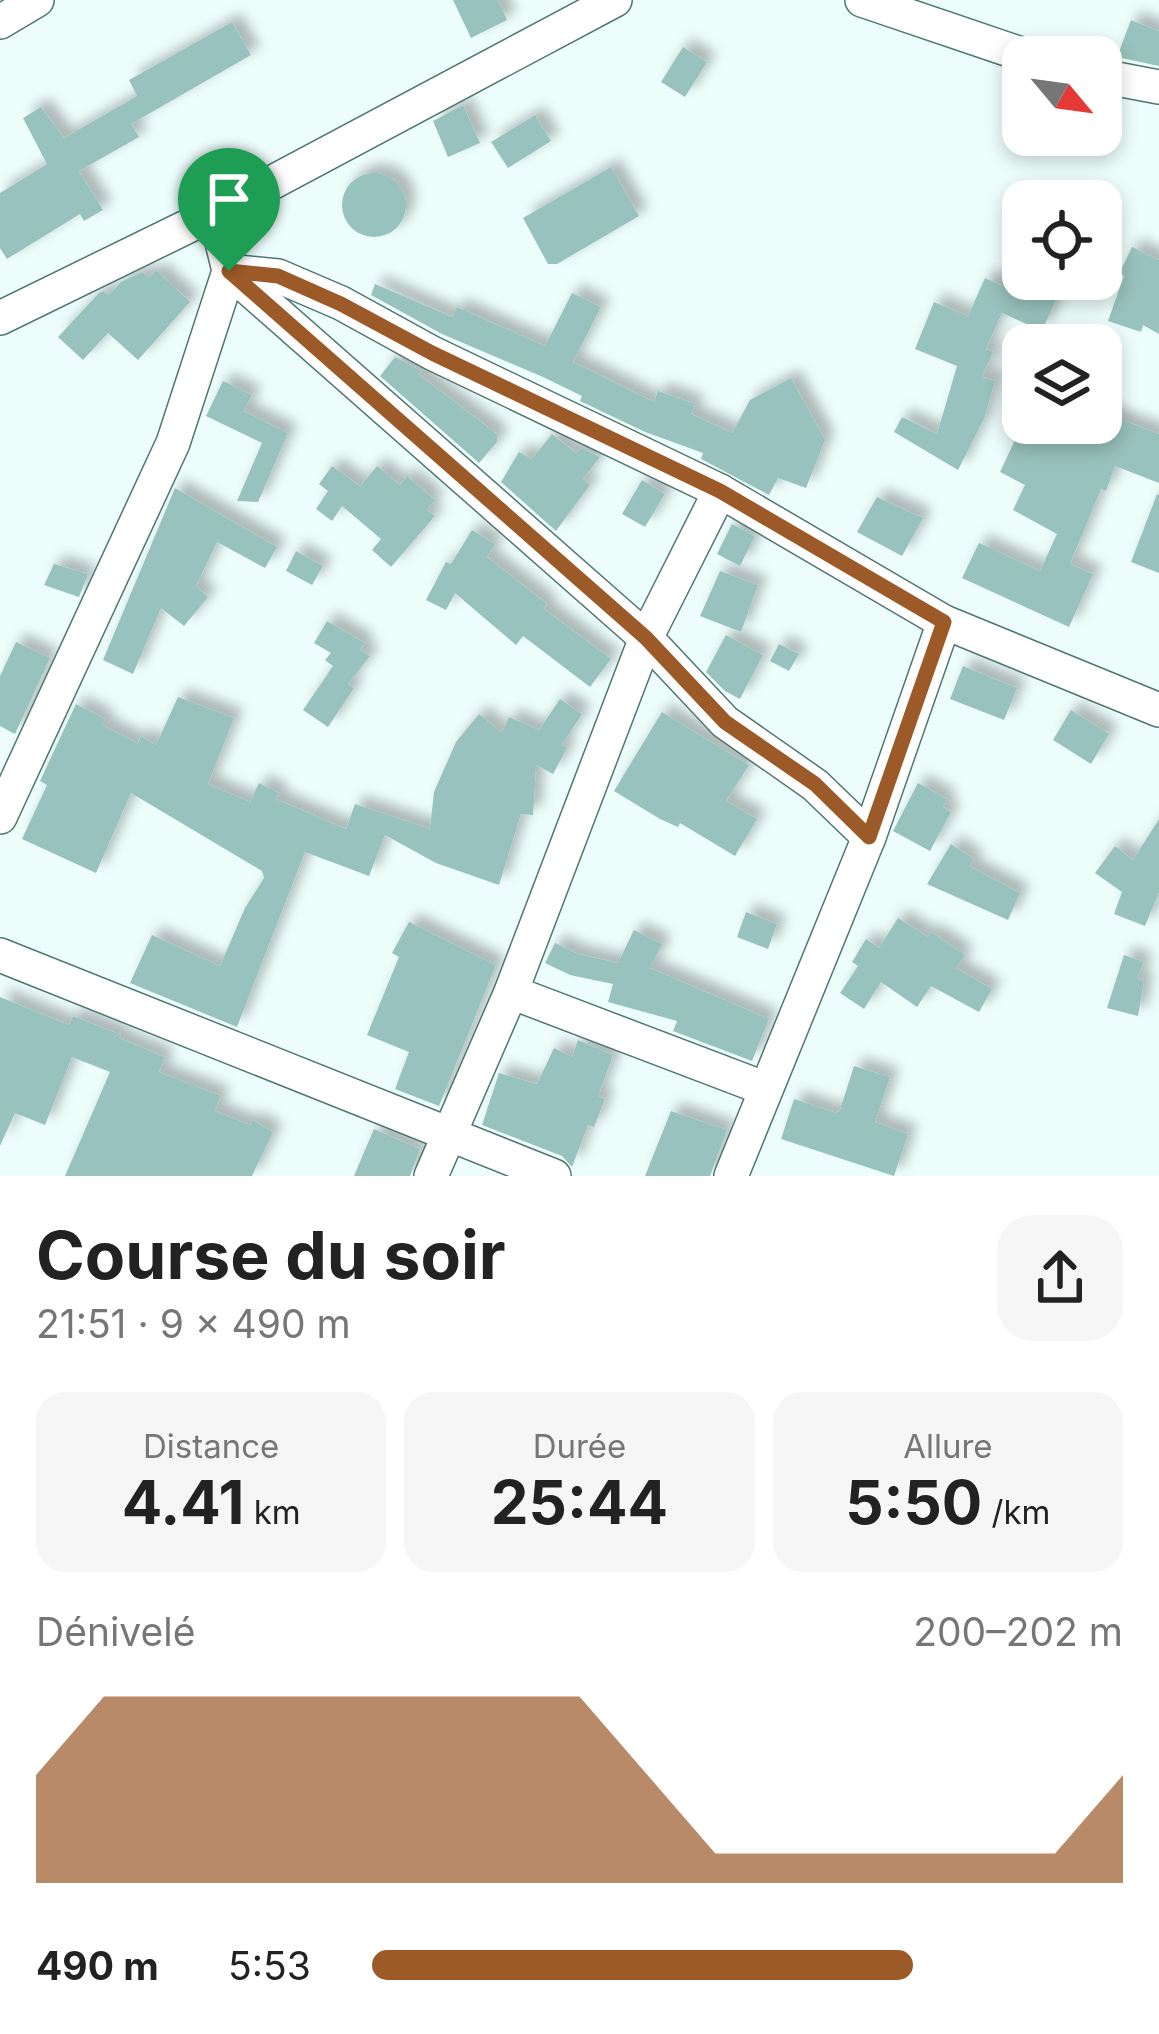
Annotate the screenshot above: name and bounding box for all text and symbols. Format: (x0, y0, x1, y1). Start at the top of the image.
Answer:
north arrow (1002, 36, 1122, 156)
map controls (1002, 36, 1122, 444)
pin (178, 148, 280, 271)
icon: arrive (196, 166, 262, 232)
button: locate (1002, 180, 1122, 300)
button: layers (1002, 324, 1122, 444)
text: Course du soir (36, 1215, 506, 1295)
button: share (997, 1215, 1123, 1341)
text: 21:51 · 9 × 490 m (36, 1300, 351, 1347)
text: Distance (143, 1426, 279, 1466)
text: Durée (533, 1426, 626, 1466)
text: Allure (903, 1426, 993, 1466)
text: 4.41 (122, 1466, 244, 1538)
text: 25:44 (491, 1466, 668, 1538)
text: 5:50 (845, 1466, 982, 1538)
text: km (244, 1492, 301, 1532)
text: /km (982, 1492, 1051, 1532)
text: Dénivelé (36, 1608, 195, 1655)
text: 200–202 m (913, 1608, 1123, 1655)
text: 490 m (36, 1942, 159, 1989)
text: 5:53 (228, 1942, 311, 1989)

